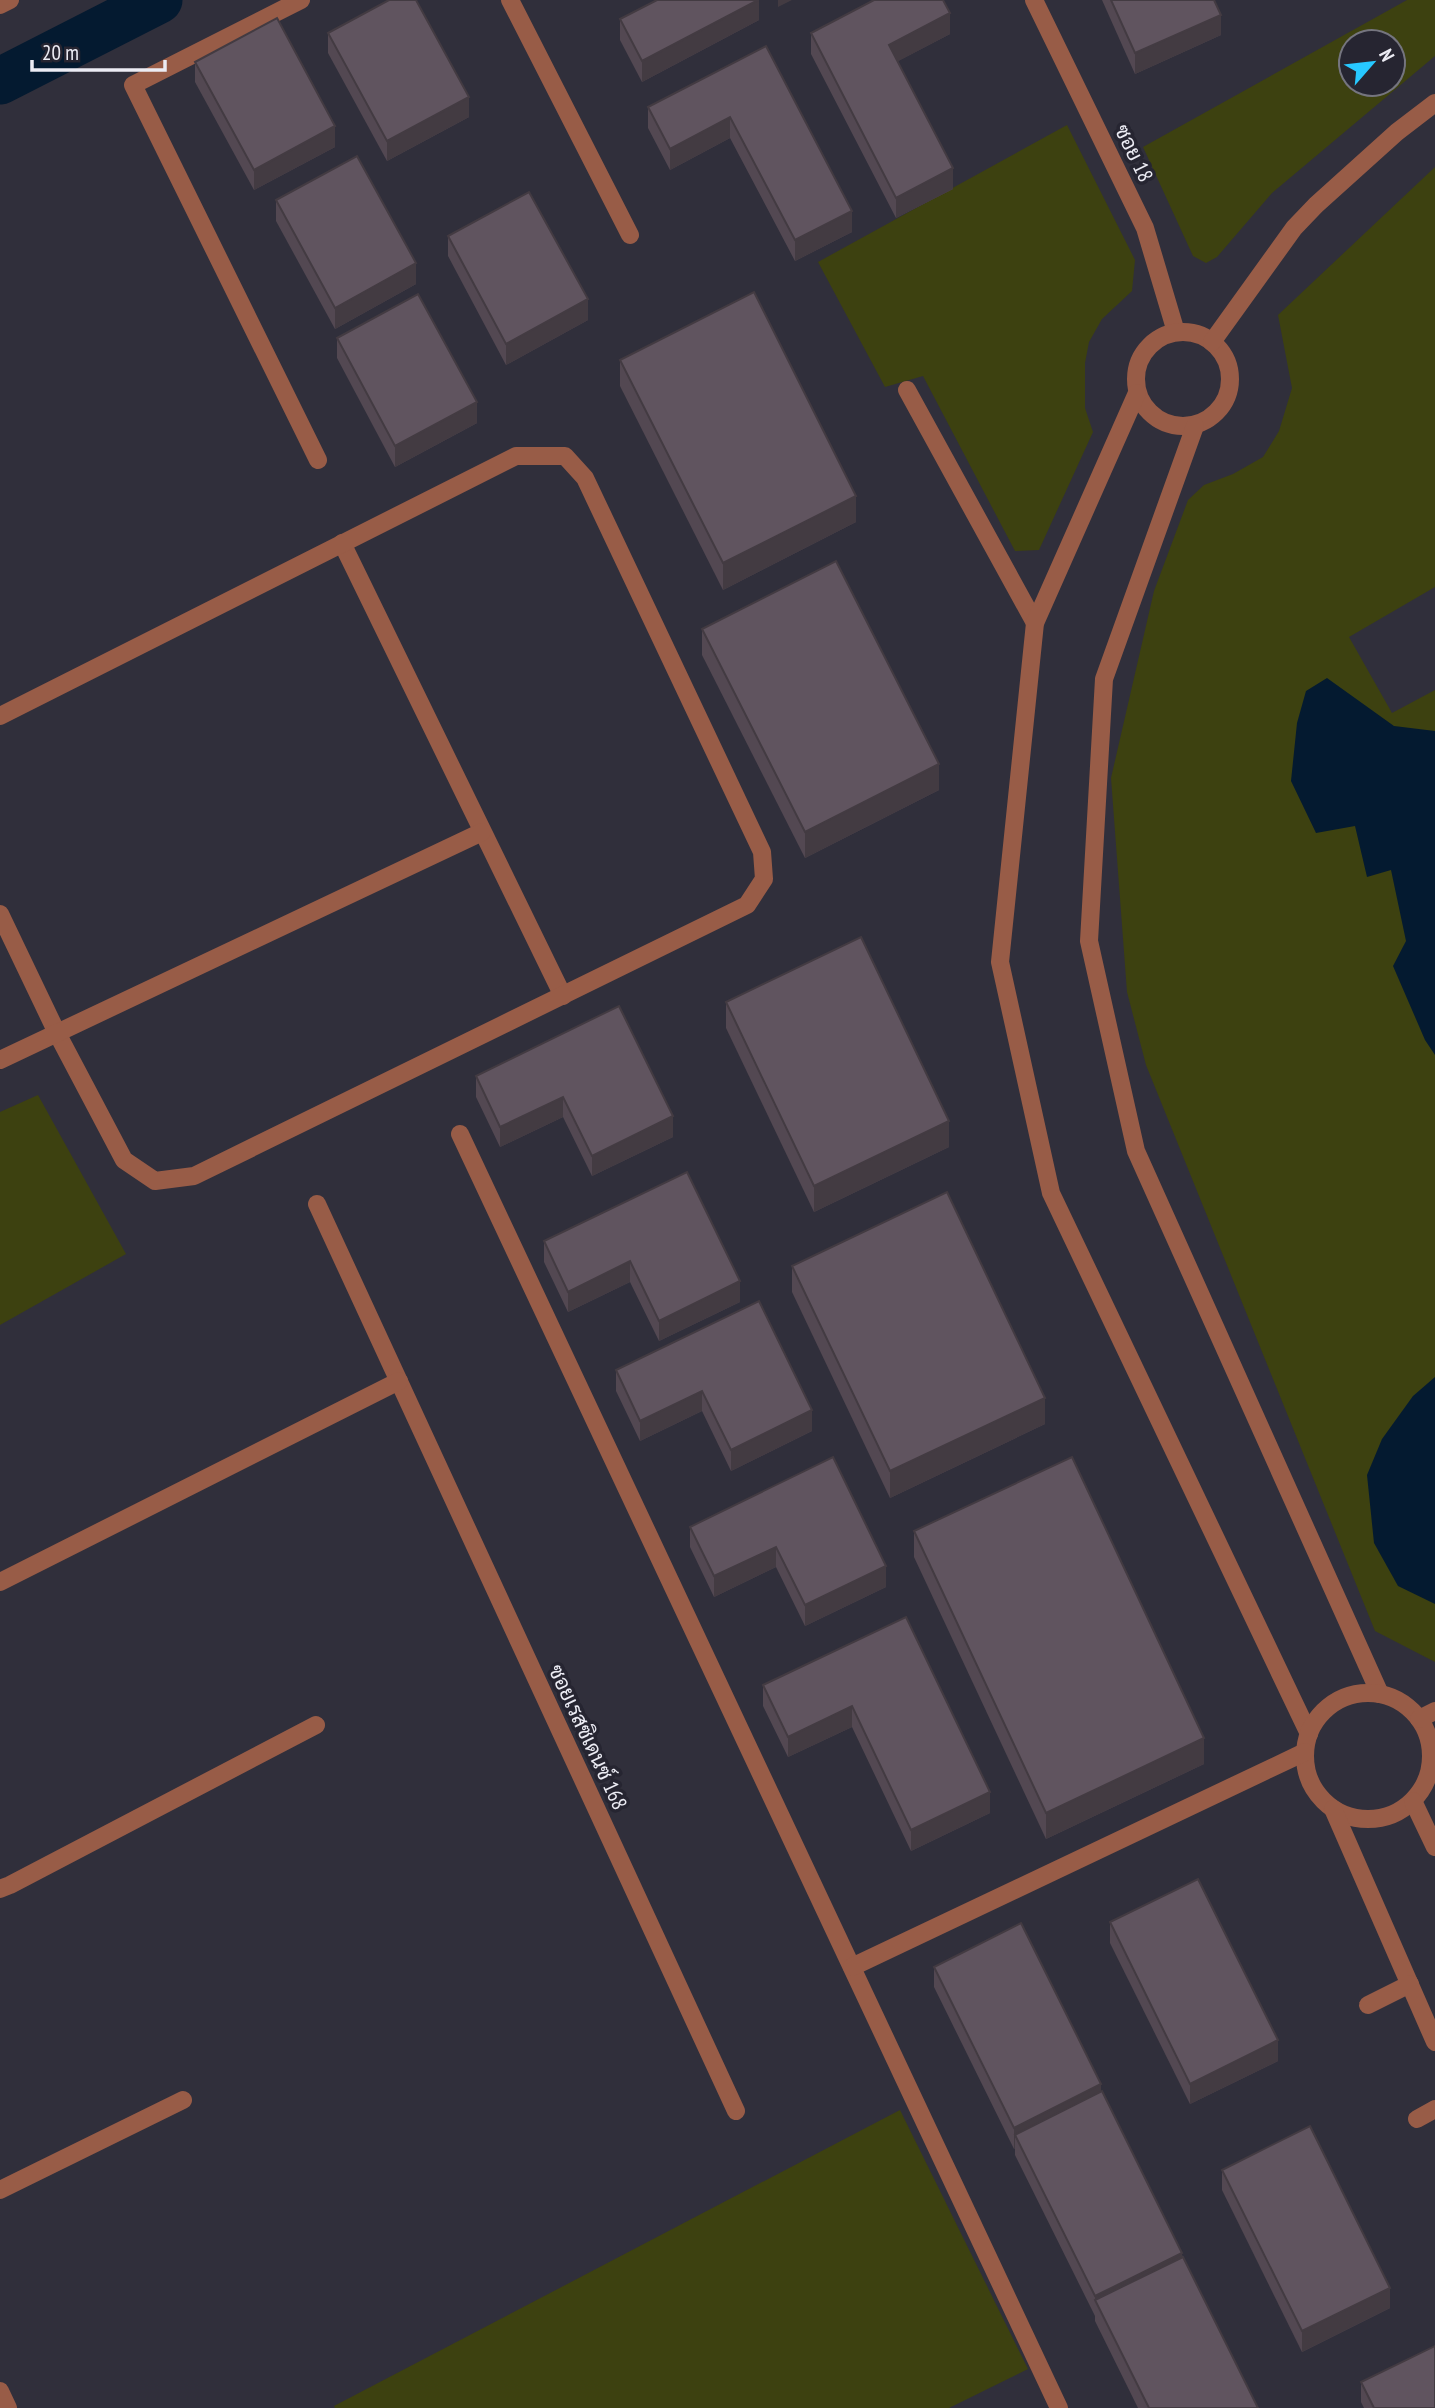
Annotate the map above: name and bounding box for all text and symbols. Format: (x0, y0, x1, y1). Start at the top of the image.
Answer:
scale bar (32, 28, 164, 72)
north arrow (1337, 28, 1407, 98)
text: 20 m (42, 39, 79, 66)
text: N (1374, 45, 1400, 65)
street label: ซอย 18 (1109, 120, 1159, 186)
street label: ซอยเรสซิเดนซ์ 168 (543, 1660, 633, 1814)

